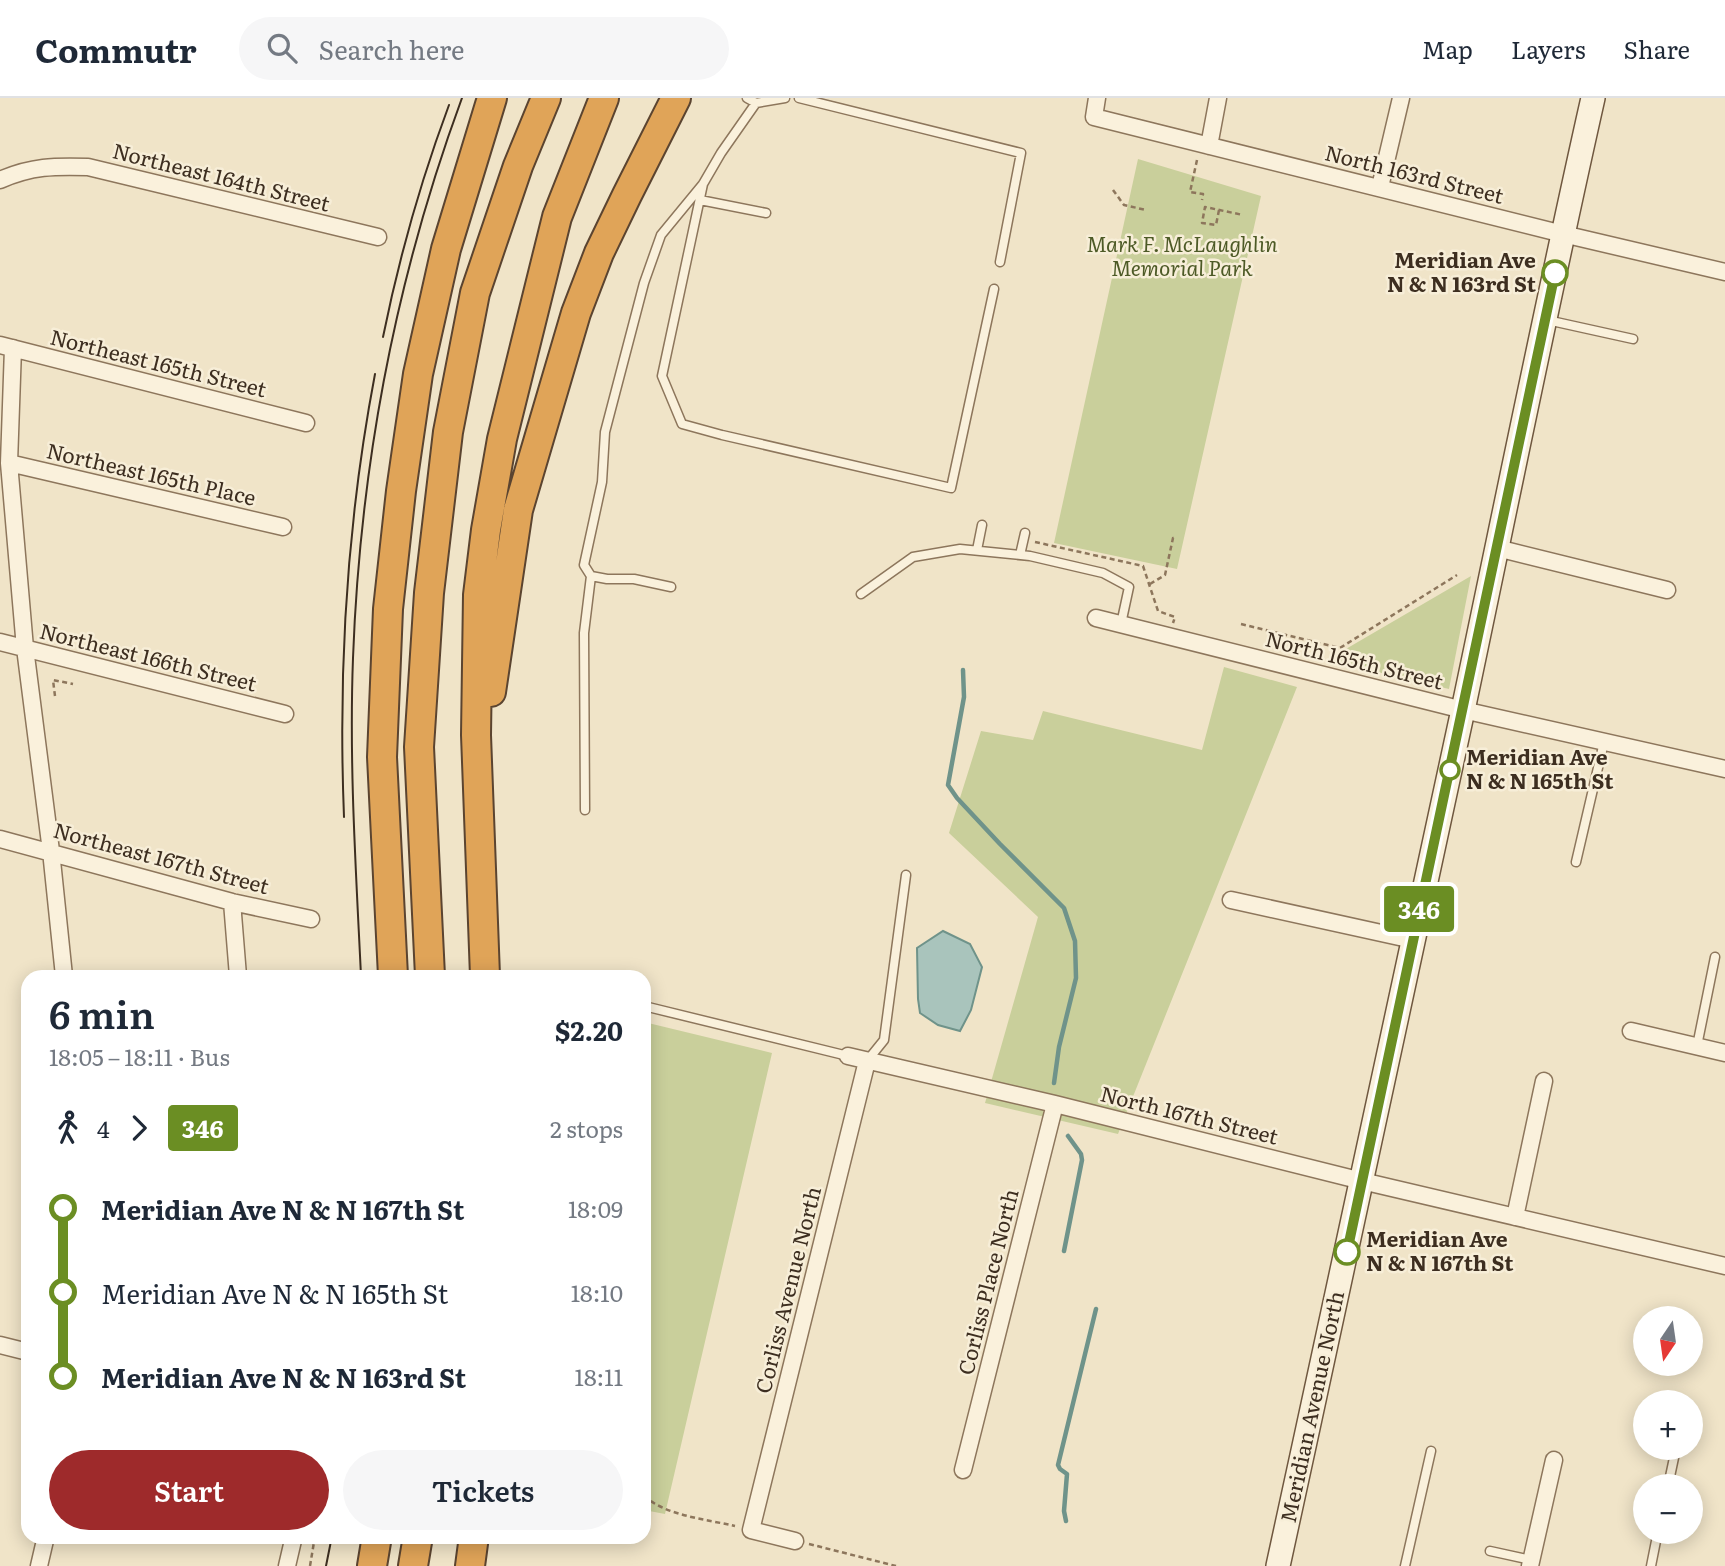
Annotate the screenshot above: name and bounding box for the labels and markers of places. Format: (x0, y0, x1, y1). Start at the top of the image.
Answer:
place label: Meridian Ave N & N 163rd St (1387, 243, 1537, 298)
marker: Meridian Ave N & N 163rd St (1542, 260, 1568, 286)
place label: Meridian Ave N & N 165th St (1466, 740, 1614, 795)
marker: Meridian Ave N & N 165th St (1440, 760, 1460, 780)
place label: Meridian Ave N & N 167th St (1366, 1222, 1514, 1277)
marker: Meridian Ave N & N 167th St (1334, 1239, 1360, 1265)

